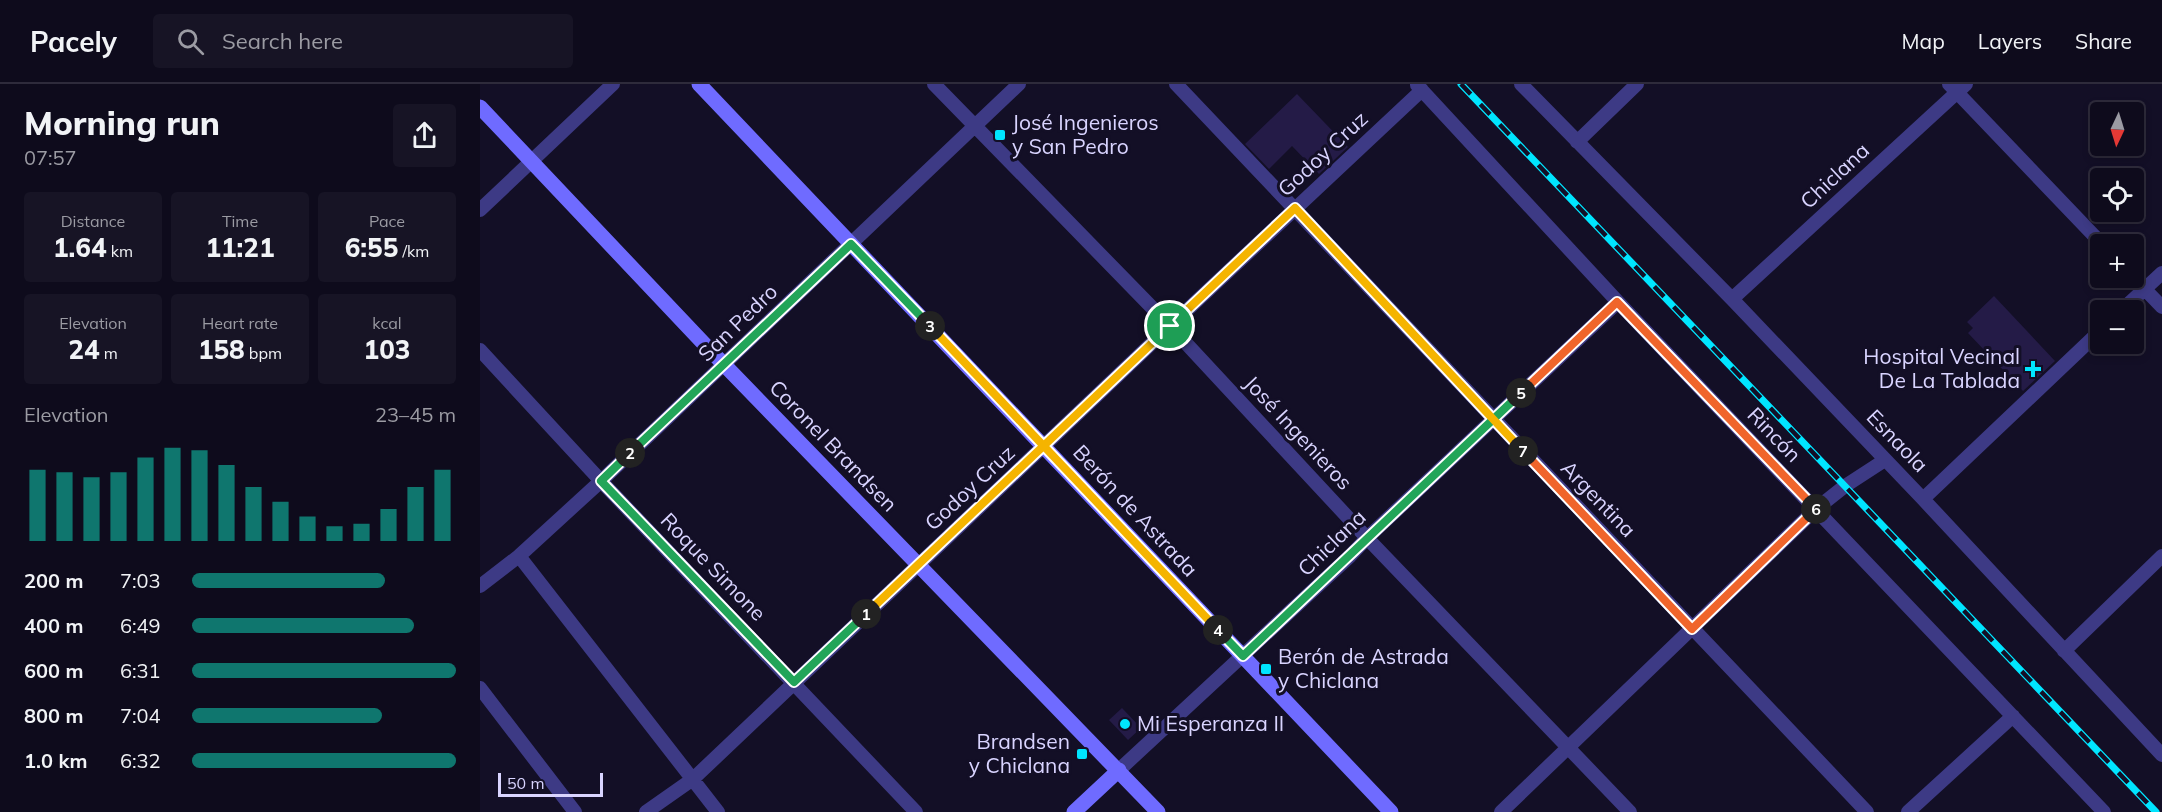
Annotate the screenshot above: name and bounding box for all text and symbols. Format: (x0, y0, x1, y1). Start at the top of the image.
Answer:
search box (153, 14, 573, 68)
text: Pacely (30, 24, 117, 59)
icon: search (174, 25, 207, 58)
text: Search here (222, 27, 343, 55)
text: Map (1902, 28, 1945, 54)
text: Layers (1978, 28, 2042, 54)
text: Share (2075, 28, 2132, 54)
text: Morning run (24, 102, 220, 143)
north arrow (2090, 102, 2144, 156)
map controls (2090, 102, 2144, 354)
button: share (393, 104, 456, 167)
street label: Godoy Cruz (1272, 105, 1373, 201)
place label: José Ingenieros y San Pedro (1012, 109, 1159, 159)
marker: José Ingenieros y San Pedro (993, 128, 1007, 142)
street label: Chiclana (1795, 137, 1874, 214)
text: 07:57 (24, 145, 77, 170)
button: locate (2090, 168, 2144, 222)
text: Distance (61, 211, 125, 231)
text: Time (222, 211, 258, 231)
text: Pace (369, 211, 405, 231)
text: 1.64 (53, 231, 107, 264)
text: 11:21 (205, 231, 275, 264)
text: 6:55 (345, 231, 398, 264)
button: + (2090, 234, 2144, 288)
text: km (107, 241, 133, 261)
text: /km (398, 241, 429, 261)
street label: San Pedro (692, 278, 782, 366)
pin (1144, 300, 1195, 351)
button: − (2090, 300, 2144, 354)
icon: arrive (1153, 309, 1186, 342)
pin: 3 (915, 311, 945, 341)
text: Elevation (59, 313, 127, 333)
text: Heart rate (202, 313, 278, 333)
text: kcal (372, 313, 402, 333)
text: 3 (925, 316, 935, 336)
text: 24 (68, 333, 99, 366)
text: 158 (198, 333, 245, 366)
text: 103 (364, 333, 410, 366)
text: m (99, 343, 118, 363)
text: bpm (245, 343, 282, 363)
place label: Hospital Vecinal De La Tablada (1863, 343, 2020, 393)
marker: Hospital Vecinal De La Tablada (2024, 360, 2042, 378)
street label: José Ingenieros (1239, 370, 1358, 495)
street label: Coronel Brandsen (764, 374, 903, 516)
pin: 5 (1506, 378, 1536, 408)
text: 5 (1516, 383, 1526, 403)
street label: Rincón (1742, 401, 1807, 467)
text: Elevation (24, 402, 109, 427)
text: 23–45 m (375, 402, 456, 427)
street label: Esnaola (1862, 404, 1934, 477)
pin: 7 (1508, 436, 1538, 466)
pin: 2 (615, 438, 645, 468)
street label: Godoy Cruz (919, 439, 1020, 535)
street label: Berón de Astrada (1068, 439, 1203, 582)
text: 7 (1518, 441, 1528, 461)
text: 2 (625, 443, 635, 463)
street label: Argentina (1556, 455, 1642, 542)
pin: 6 (1801, 494, 1831, 524)
text: 6 (1811, 499, 1821, 519)
street label: Chiclana (1292, 504, 1371, 581)
street label: Roque Simone (656, 507, 772, 626)
text: 200 m (24, 568, 83, 593)
text: 7:03 (120, 568, 161, 593)
pin: 1 (851, 599, 881, 629)
text: 1 (861, 604, 871, 624)
text: 400 m (24, 613, 83, 638)
text: 6:49 (120, 613, 161, 638)
pin: 4 (1203, 615, 1233, 645)
text: 4 (1213, 620, 1223, 640)
place label: Berón de Astrada y Chiclana (1278, 643, 1449, 693)
text: 600 m (24, 658, 83, 683)
text: 6:31 (120, 658, 161, 683)
marker: Berón de Astrada y Chiclana (1259, 662, 1273, 676)
text: 800 m (24, 703, 83, 728)
text: 7:04 (120, 703, 161, 728)
place label: Mi Esperanza II (1137, 710, 1284, 736)
marker: Mi Esperanza II (1118, 717, 1132, 731)
place label: Brandsen y Chiclana (969, 728, 1070, 778)
marker: Brandsen y Chiclana (1075, 747, 1089, 761)
text: 1.0 km (24, 748, 87, 773)
text: 6:32 (120, 748, 161, 773)
scale bar (498, 770, 603, 798)
text: 50 m (507, 773, 544, 793)

